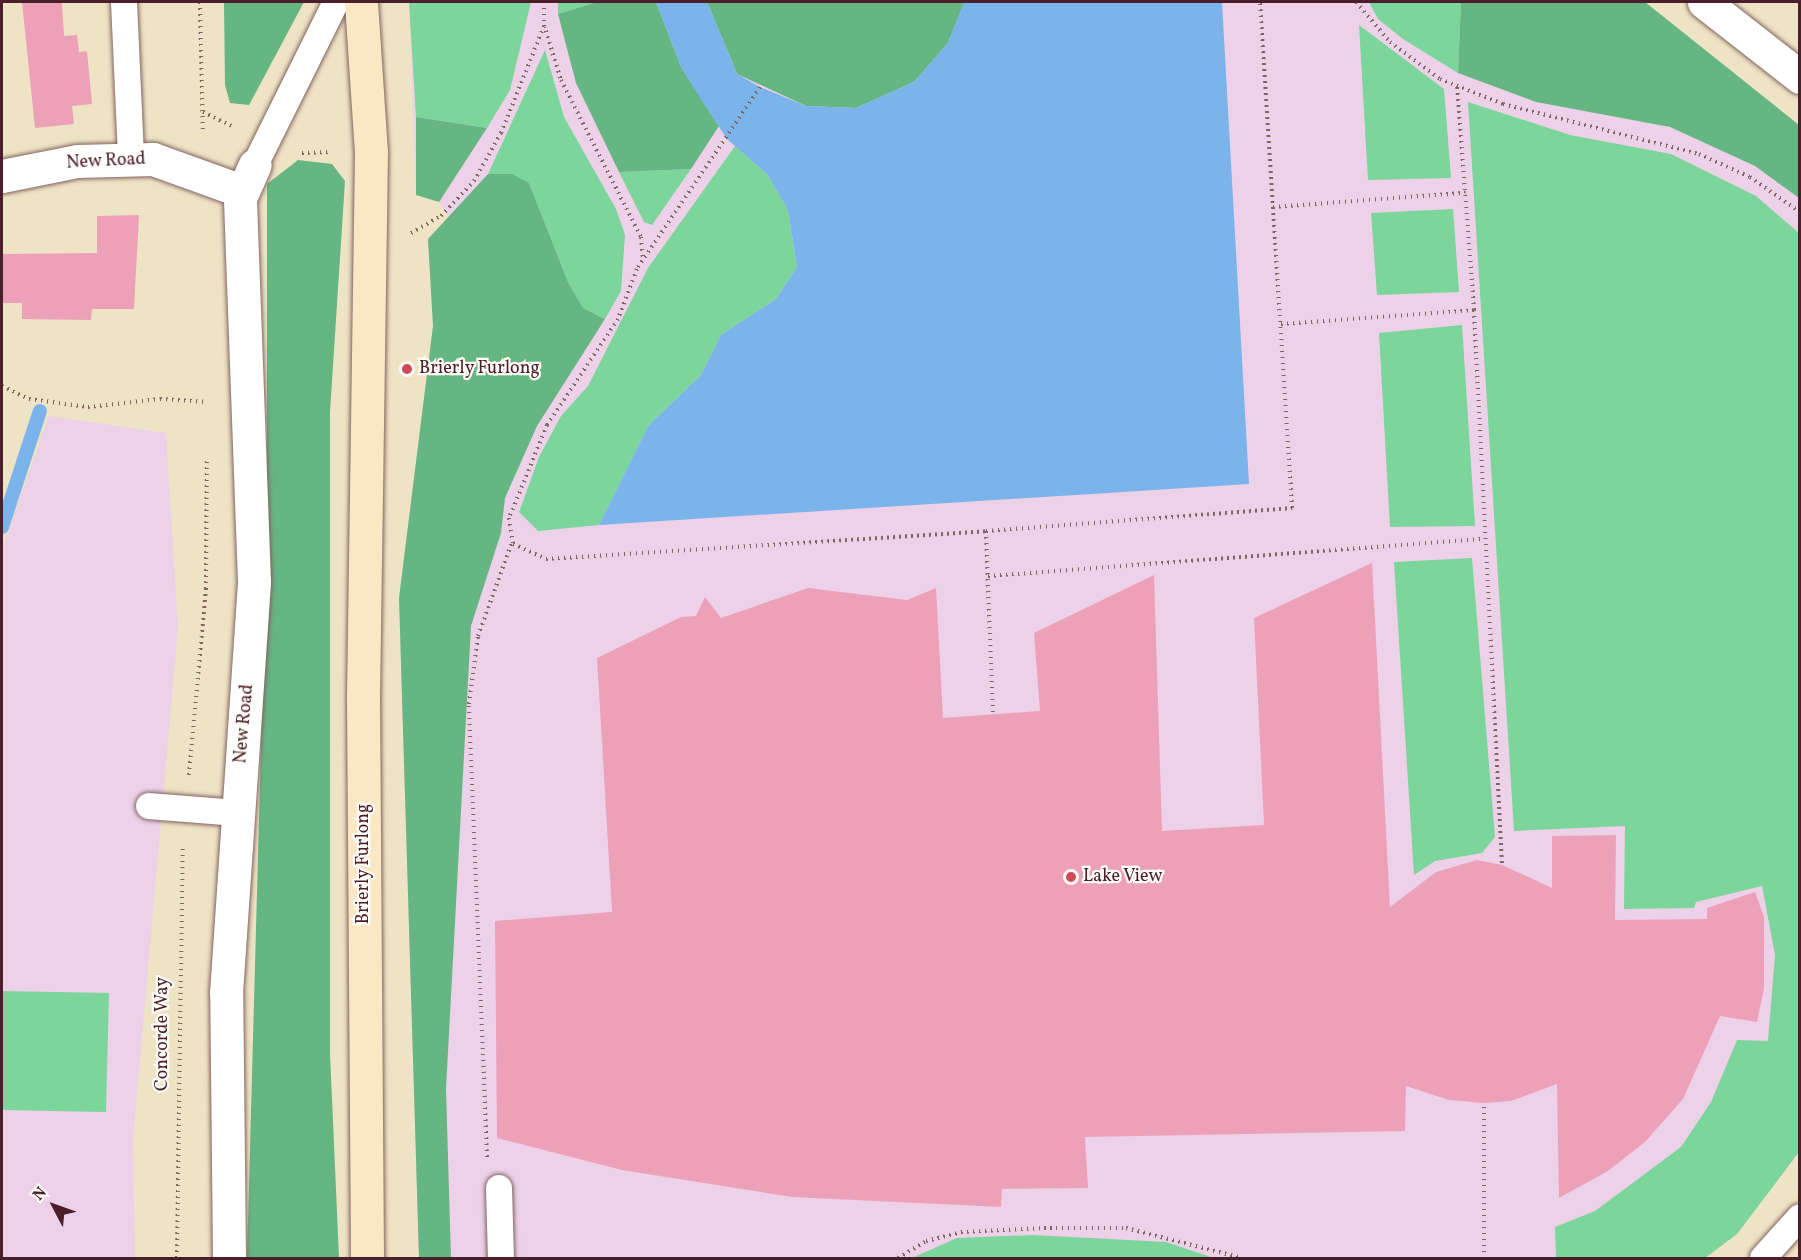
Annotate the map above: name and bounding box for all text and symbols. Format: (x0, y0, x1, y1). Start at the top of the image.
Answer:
street label: New Road (66, 149, 146, 175)
place label: Brierly Furlong (419, 358, 540, 380)
marker: Brierly Furlong (400, 362, 414, 376)
street label: New Road (231, 683, 259, 765)
street label: Brierly Furlong (353, 803, 375, 925)
place label: Lake View (1083, 866, 1163, 888)
marker: Lake View (1064, 870, 1078, 884)
street label: Concorde Way (152, 977, 174, 1091)
north arrow (24, 1176, 84, 1236)
text: N (28, 1183, 53, 1206)

